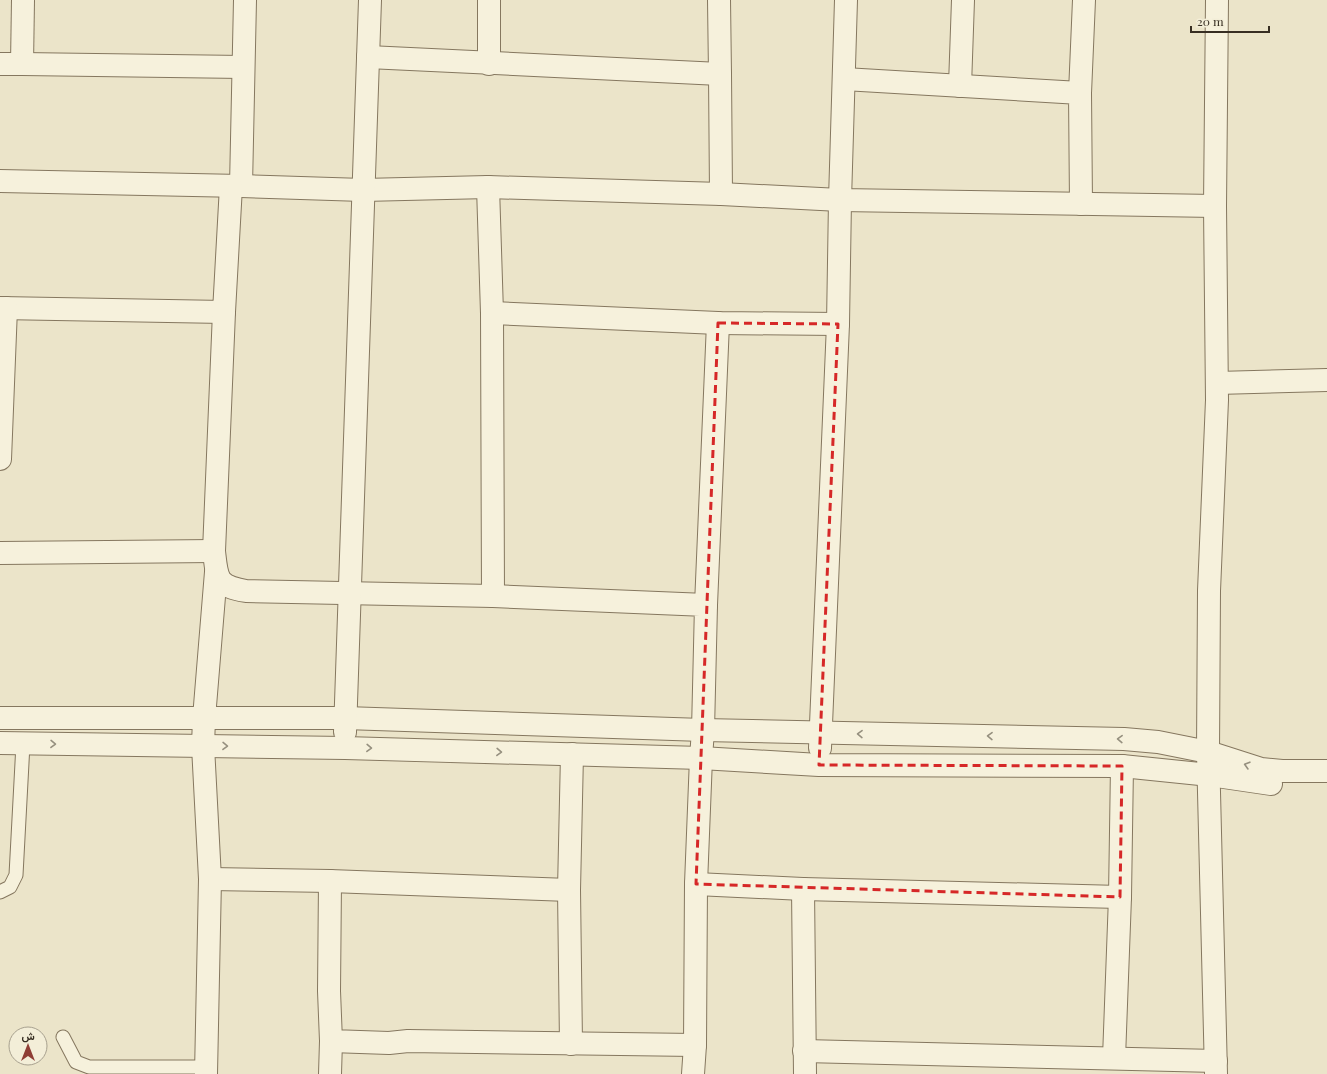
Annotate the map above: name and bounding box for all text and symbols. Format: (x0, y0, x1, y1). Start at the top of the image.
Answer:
scale bar (1191, 8, 1269, 34)
text: 20 m (1197, 13, 1224, 29)
one-way arrow (857, 730, 863, 738)
one-way arrow (987, 732, 993, 741)
one-way arrow (1117, 735, 1123, 743)
one-way arrow (50, 740, 56, 749)
one-way arrow (222, 742, 228, 751)
one-way arrow (366, 744, 372, 753)
one-way arrow (496, 748, 502, 756)
one-way arrow (1243, 761, 1250, 770)
north arrow (8, 1026, 48, 1066)
text: ش (21, 1028, 35, 1043)

